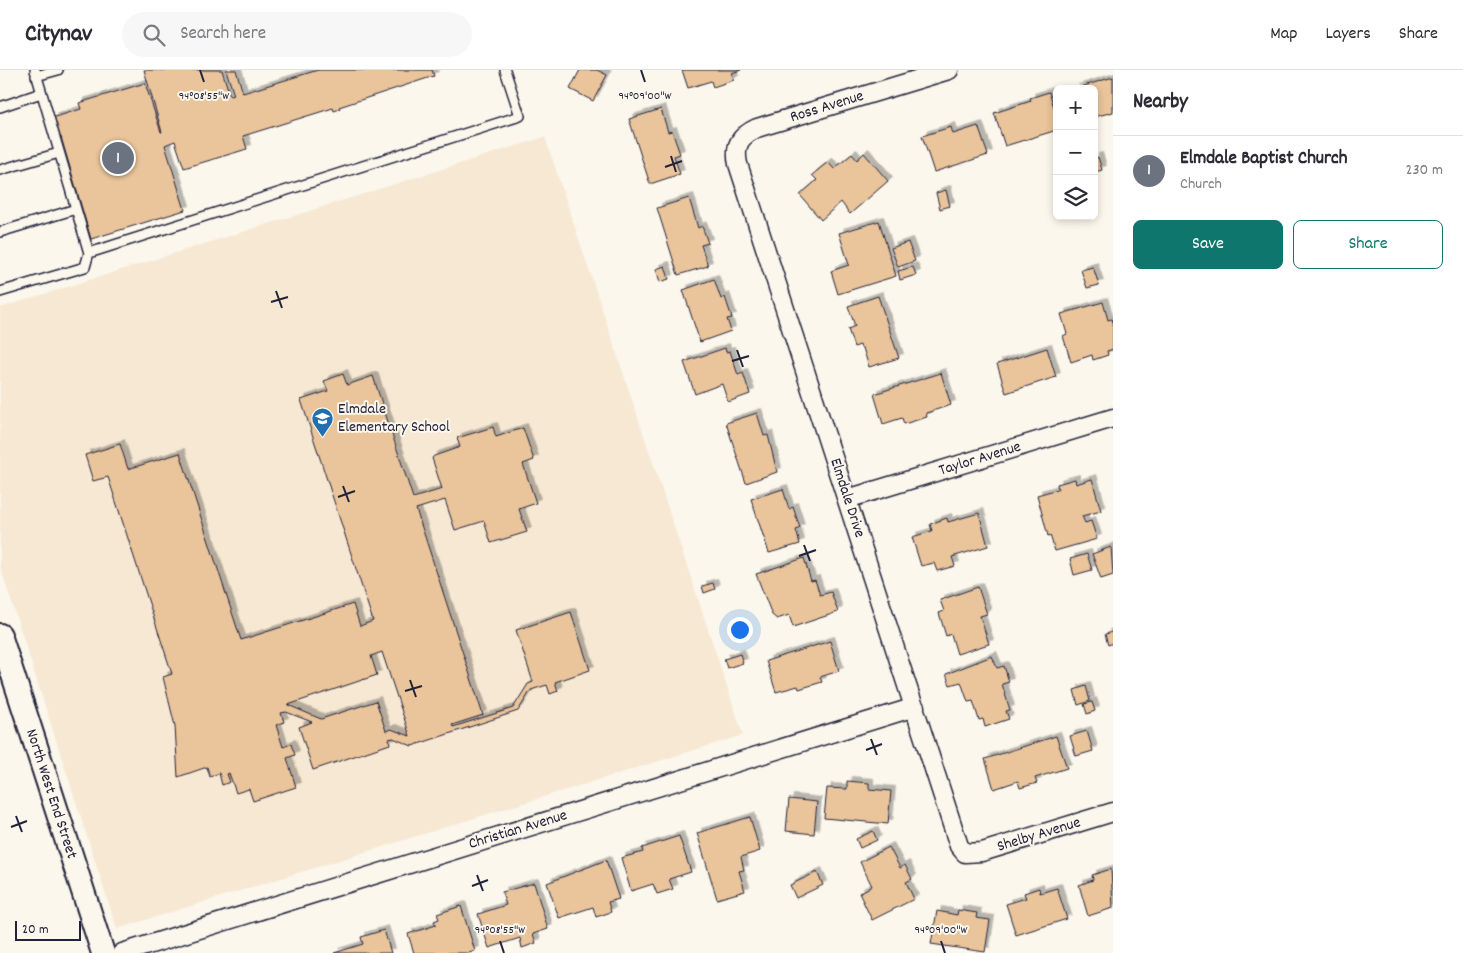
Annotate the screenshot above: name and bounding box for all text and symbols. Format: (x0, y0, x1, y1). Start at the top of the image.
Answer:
search box (122, 12, 472, 57)
text: Citynav (25, 18, 92, 52)
icon: search (140, 21, 168, 49)
text: Search here (180, 21, 266, 48)
text: Map (1270, 22, 1297, 47)
text: Layers (1325, 22, 1371, 47)
text: Share (1399, 22, 1438, 47)
street label: Ross Avenue (787, 85, 867, 129)
map controls (1053, 85, 1098, 220)
button: + (1053, 85, 1098, 130)
text: 94°08'55"W (179, 88, 229, 105)
text: 94°09'00"W (619, 88, 672, 105)
text: Nearby (1133, 88, 1188, 118)
button: − (1053, 130, 1098, 175)
pin: 1 (102, 139, 134, 177)
text: Elmdale Baptist Church (1180, 146, 1347, 173)
text: 1 (1147, 159, 1151, 182)
text: 230 m (1406, 159, 1443, 182)
text: Church (1180, 173, 1222, 196)
button: layers (1053, 175, 1098, 220)
button: Save (1133, 220, 1283, 269)
button: Share (1293, 220, 1443, 269)
place label: Elmdale Elementary School (338, 398, 450, 439)
school or university icon: Elmdale Elementary School (310, 406, 334, 437)
street label: Taylor Avenue (936, 436, 1024, 482)
street label: Elmdale Drive (823, 455, 871, 541)
your location (727, 617, 753, 643)
street label: North West End Street (19, 726, 83, 862)
street label: Christian Avenue (466, 804, 570, 856)
street label: Shelby Avenue (994, 811, 1084, 859)
scale bar (15, 918, 81, 941)
text: 20 m (22, 920, 49, 940)
text: 94°08'55"W (475, 922, 525, 939)
text: 94°09'00"W (915, 922, 968, 939)

